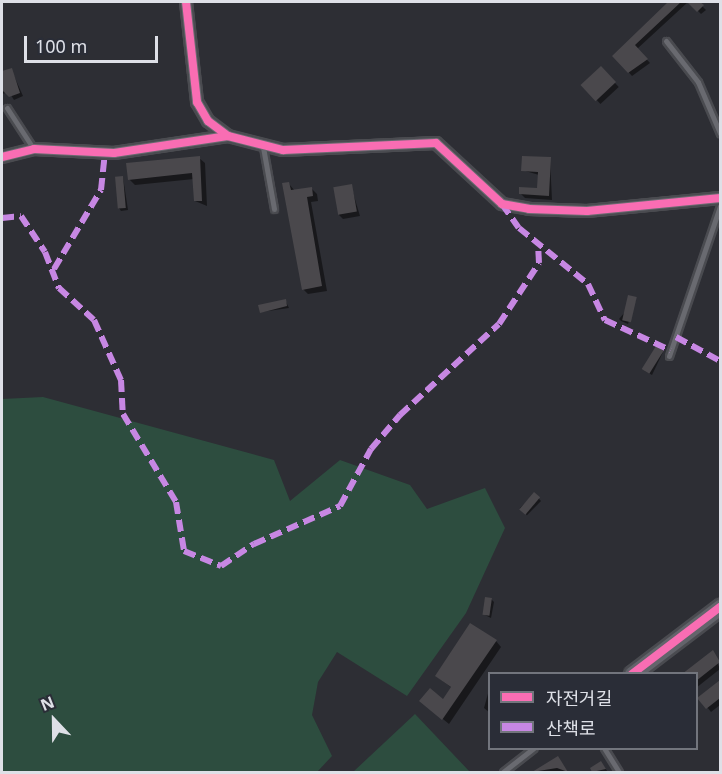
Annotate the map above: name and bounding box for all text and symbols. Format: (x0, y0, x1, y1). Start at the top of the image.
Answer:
scale bar (27, 24, 160, 62)
text: 100 m (35, 34, 87, 58)
legend (488, 672, 698, 750)
text: 자전거길 (546, 686, 612, 710)
north arrow (24, 690, 84, 750)
text: N (37, 691, 57, 716)
text: 산책로 (546, 716, 596, 740)

